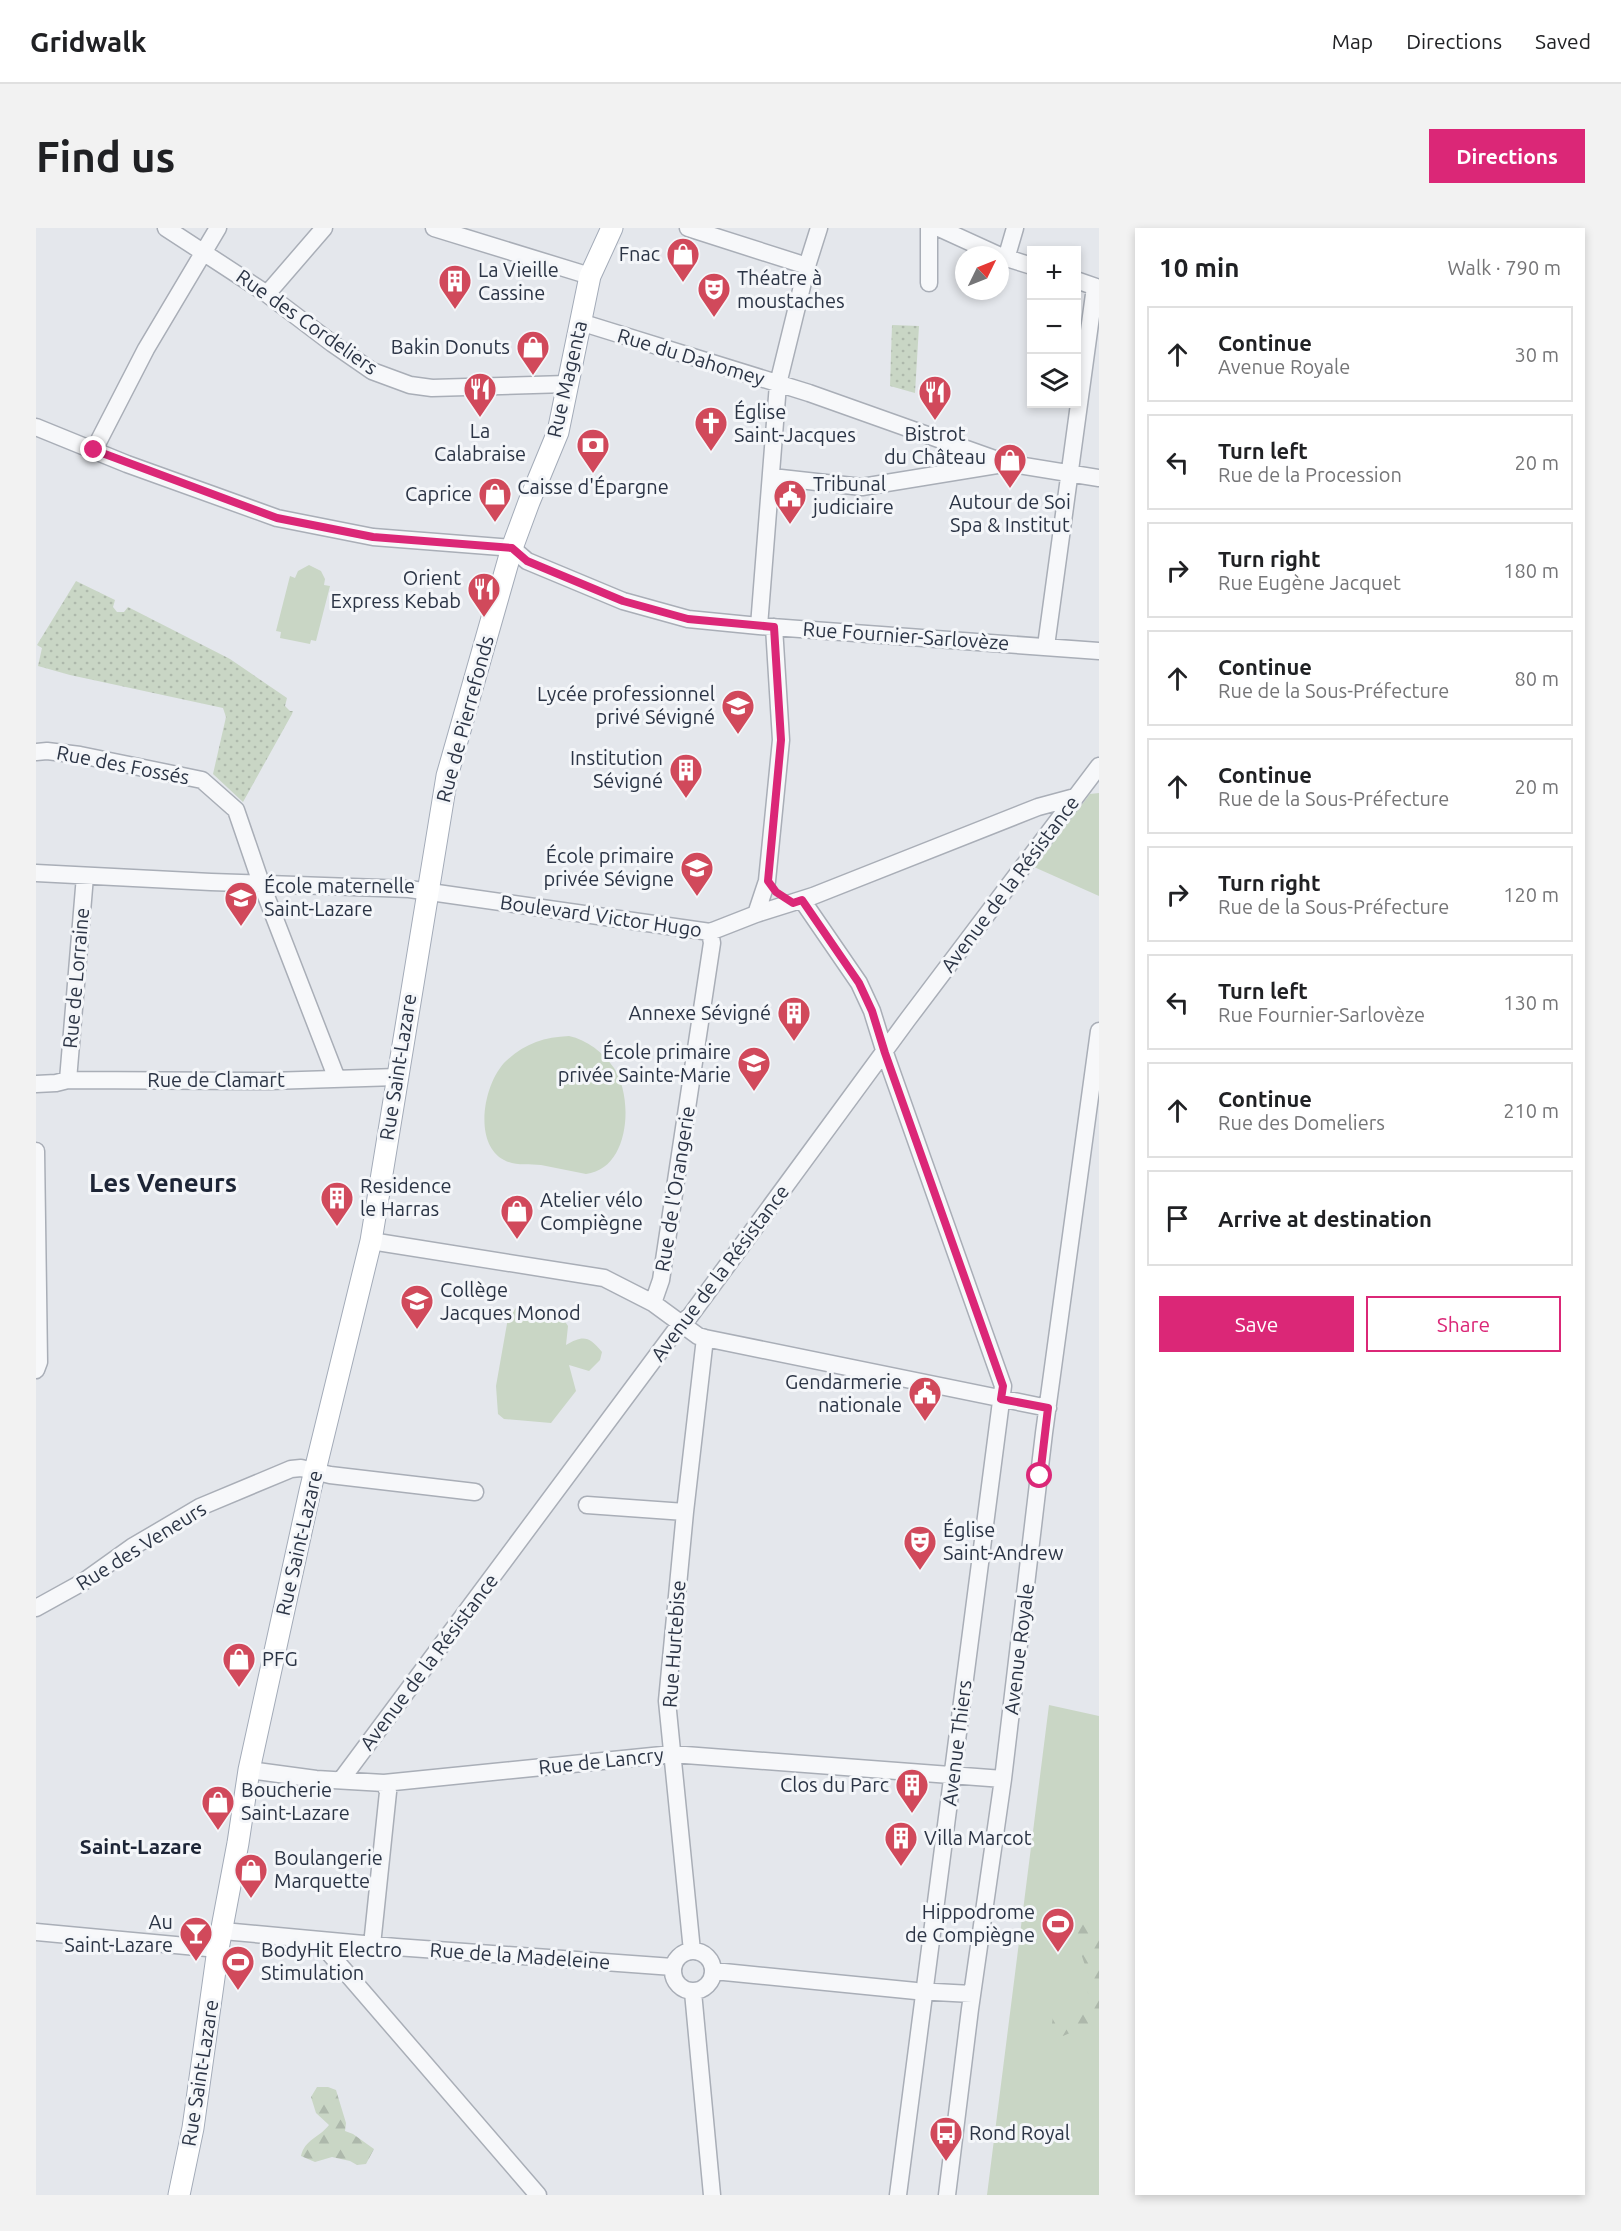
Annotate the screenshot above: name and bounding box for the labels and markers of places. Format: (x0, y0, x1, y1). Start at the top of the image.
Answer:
shop icon: Fnac (665, 236, 701, 283)
place label: Fnac (619, 242, 660, 265)
place label: La Vieille Cassine (478, 258, 559, 304)
building icon: La Vieille Cassine (437, 263, 473, 310)
place label: Théatre à moustaches (737, 266, 845, 312)
theatre icon: Théatre à moustaches (696, 271, 732, 318)
shop icon: Bakin Donuts (515, 329, 551, 376)
place label: Bakin Donuts (391, 335, 510, 358)
restaurant icon: La Calabraise (462, 371, 498, 418)
restaurant icon: Bistrot du Château (917, 374, 953, 421)
place label: Église Saint-Jacques (734, 400, 856, 446)
church icon: Église Saint-Jacques (693, 405, 729, 452)
place label: La Calabraise (434, 419, 526, 465)
place label: Bistrot du Château (884, 422, 986, 468)
bank icon: Caisse d'Épargne (575, 427, 611, 474)
shop icon: Autour de Soi Spa & Institut (992, 442, 1028, 489)
place label: Tribunal judiciaire (811, 472, 894, 518)
place label: Caisse d'Épargne (517, 475, 669, 498)
shop icon: Caprice (477, 476, 513, 523)
public building icon: Tribunal judiciaire (772, 478, 808, 525)
place label: Caprice (405, 482, 472, 505)
place label: Autour de Soi Spa & Institut (949, 490, 1071, 536)
place label: Orient Express Kebab (331, 566, 461, 612)
restaurant icon: Orient Express Kebab (466, 571, 502, 618)
place label: Lycée professionnel privé Sévigné (537, 682, 715, 728)
school or university icon: Lycée professionnel privé Sévigné (720, 688, 756, 735)
place label: Institution Sévigné (570, 746, 663, 792)
building icon: Institution Sévigné (668, 752, 704, 799)
place label: École primaire privée Sévigne (543, 844, 674, 890)
school or university icon: École primaire privée Sévigne (679, 850, 715, 897)
place label: École maternelle Saint-Lazare (264, 874, 415, 920)
school or university icon: École maternelle Saint-Lazare (223, 880, 259, 927)
building icon: Annexe Sévigné (776, 995, 812, 1042)
place label: Annexe Sévigné (629, 1001, 771, 1024)
place label: École primaire privée Sainte-Marie (558, 1040, 731, 1086)
school or university icon: École primaire privée Sainte-Marie (736, 1045, 772, 1092)
place label: Residence le Harras (360, 1174, 451, 1220)
building icon: Residence le Harras (319, 1180, 355, 1227)
place label: Atelier vélo Compiègne (540, 1188, 643, 1234)
shop icon: Atelier vélo Compiègne (499, 1193, 535, 1240)
place label: Collège Jacques Monod (440, 1278, 581, 1324)
school or university icon: Collège Jacques Monod (399, 1283, 435, 1330)
place label: Gendarmerie nationale (785, 1370, 902, 1416)
public building icon: Gendarmerie nationale (907, 1375, 943, 1422)
place label: Église Saint-Andrew (943, 1518, 1064, 1564)
theatre icon: Église Saint-Andrew (902, 1524, 938, 1571)
shop icon: PFG (221, 1641, 257, 1688)
place label: PFG (262, 1647, 298, 1670)
building icon: Clos du Parc (894, 1767, 930, 1814)
place label: Clos du Parc (780, 1773, 889, 1796)
place label: Boucherie Saint-Lazare (241, 1778, 350, 1824)
shop icon: Boucherie Saint-Lazare (200, 1784, 236, 1831)
building icon: Villa Marcot (883, 1820, 919, 1867)
place label: Villa Marcot (924, 1826, 1032, 1849)
place label: Boulangerie Marquette (274, 1846, 383, 1892)
shop icon: Boulangerie Marquette (233, 1852, 269, 1899)
place label: Hippodrome de Compiègne (905, 1900, 1035, 1946)
sports icon: Hippodrome de Compiègne (1040, 1906, 1076, 1953)
place label: Au Saint-Lazare (64, 1910, 173, 1956)
bar icon: Au Saint-Lazare (178, 1915, 214, 1962)
place label: BodyHit Electro Stimulation (261, 1938, 402, 1984)
sports icon: BodyHit Electro Stimulation (220, 1944, 256, 1991)
bus stop icon: Rond Royal (928, 2115, 964, 2162)
place label: Rond Royal (969, 2121, 1070, 2144)

